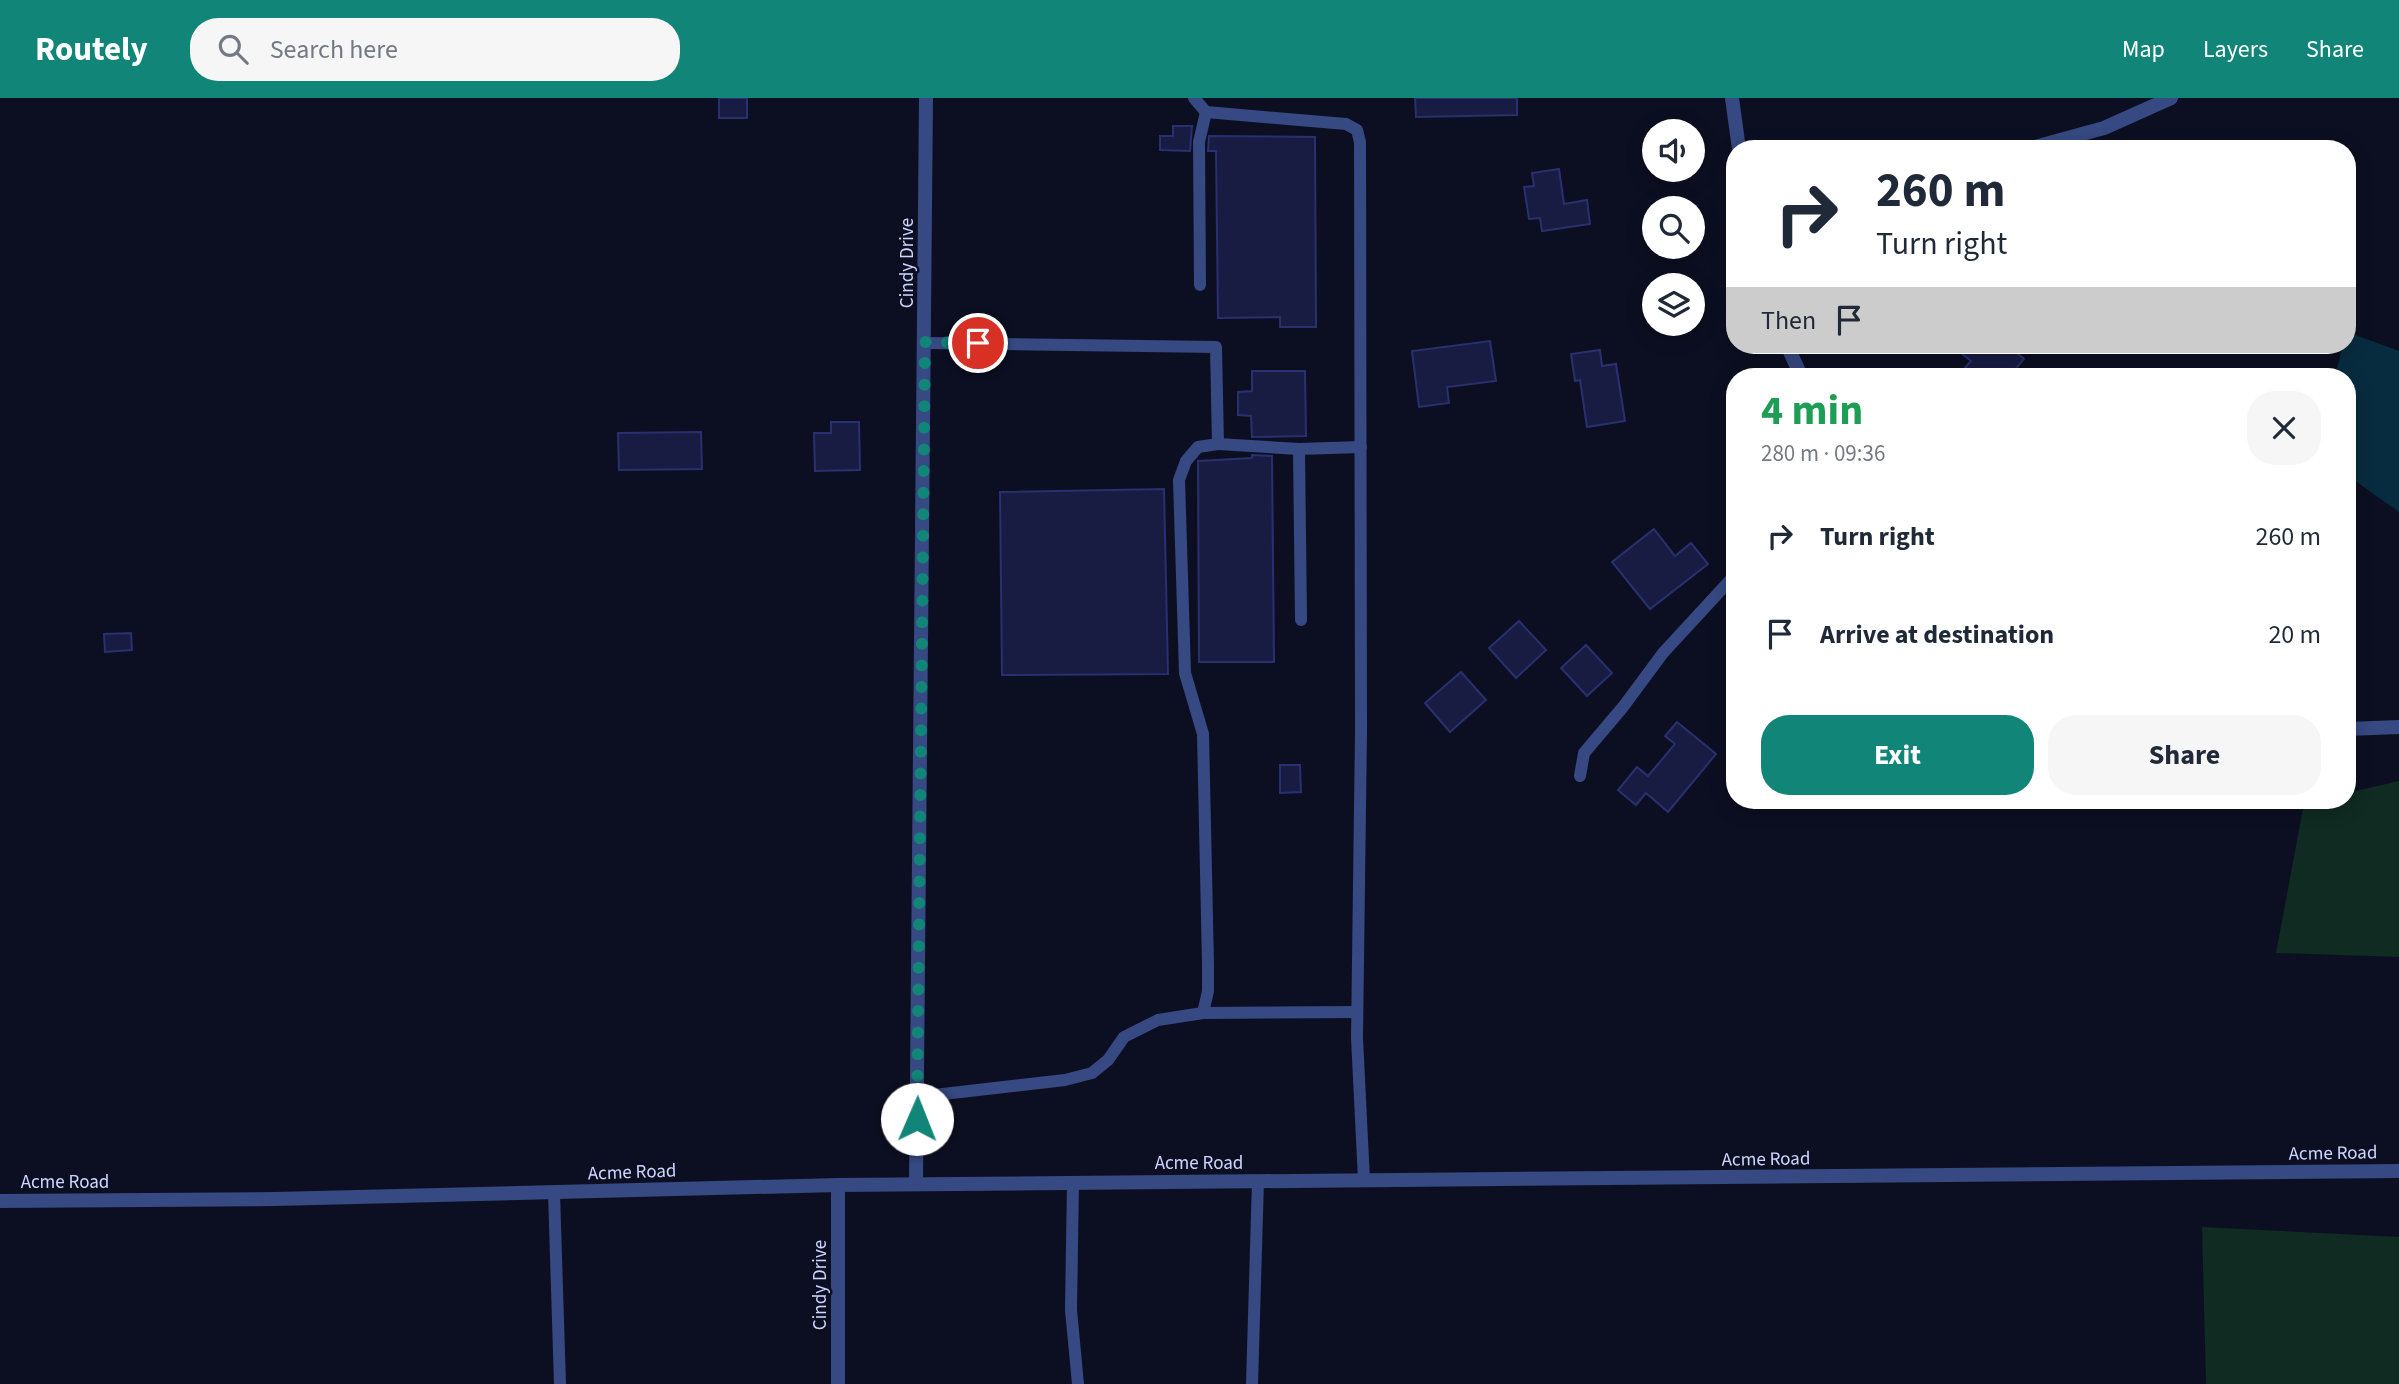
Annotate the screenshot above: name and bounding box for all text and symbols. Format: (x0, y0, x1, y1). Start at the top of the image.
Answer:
search box (190, 18, 680, 81)
text: Routely (35, 26, 148, 73)
icon: search (214, 30, 252, 68)
text: Search here (270, 31, 398, 68)
text: Map (2122, 32, 2165, 67)
text: Layers (2203, 32, 2268, 67)
text: Share (2306, 32, 2364, 67)
map controls (1642, 119, 1705, 336)
button: sound (1642, 119, 1705, 182)
text: 260 m (1876, 156, 2005, 226)
icon: right (1761, 168, 1852, 259)
button: search (1642, 196, 1705, 259)
street label: Cindy Drive (894, 218, 921, 308)
text: Turn right (1876, 221, 2007, 267)
button: layers (1642, 273, 1705, 336)
icon: arrive (1830, 301, 1868, 339)
text: Then (1761, 302, 1816, 339)
pin (948, 313, 1008, 373)
icon: arrive (959, 324, 997, 362)
text: 4 min (1761, 381, 1863, 441)
button: close (2247, 391, 2321, 465)
text: 280 m · 09:36 (1761, 437, 1885, 470)
icon: right (1761, 517, 1799, 555)
text: Turn right (1820, 518, 1935, 555)
text: 260 m (2255, 518, 2321, 555)
icon: arrive (1761, 615, 1799, 653)
text: Arrive at destination (1820, 616, 2054, 653)
text: 20 m (2268, 616, 2321, 653)
button: Exit (1761, 715, 2034, 795)
button: Share (2048, 715, 2321, 795)
position arrow (880, 1082, 954, 1156)
street label: Acme Road (2288, 1139, 2378, 1168)
street label: Acme Road (1721, 1145, 1811, 1174)
street label: Acme Road (1155, 1150, 1243, 1177)
street label: Acme Road (587, 1157, 677, 1188)
street label: Acme Road (21, 1169, 109, 1196)
street label: Cindy Drive (807, 1240, 834, 1330)

